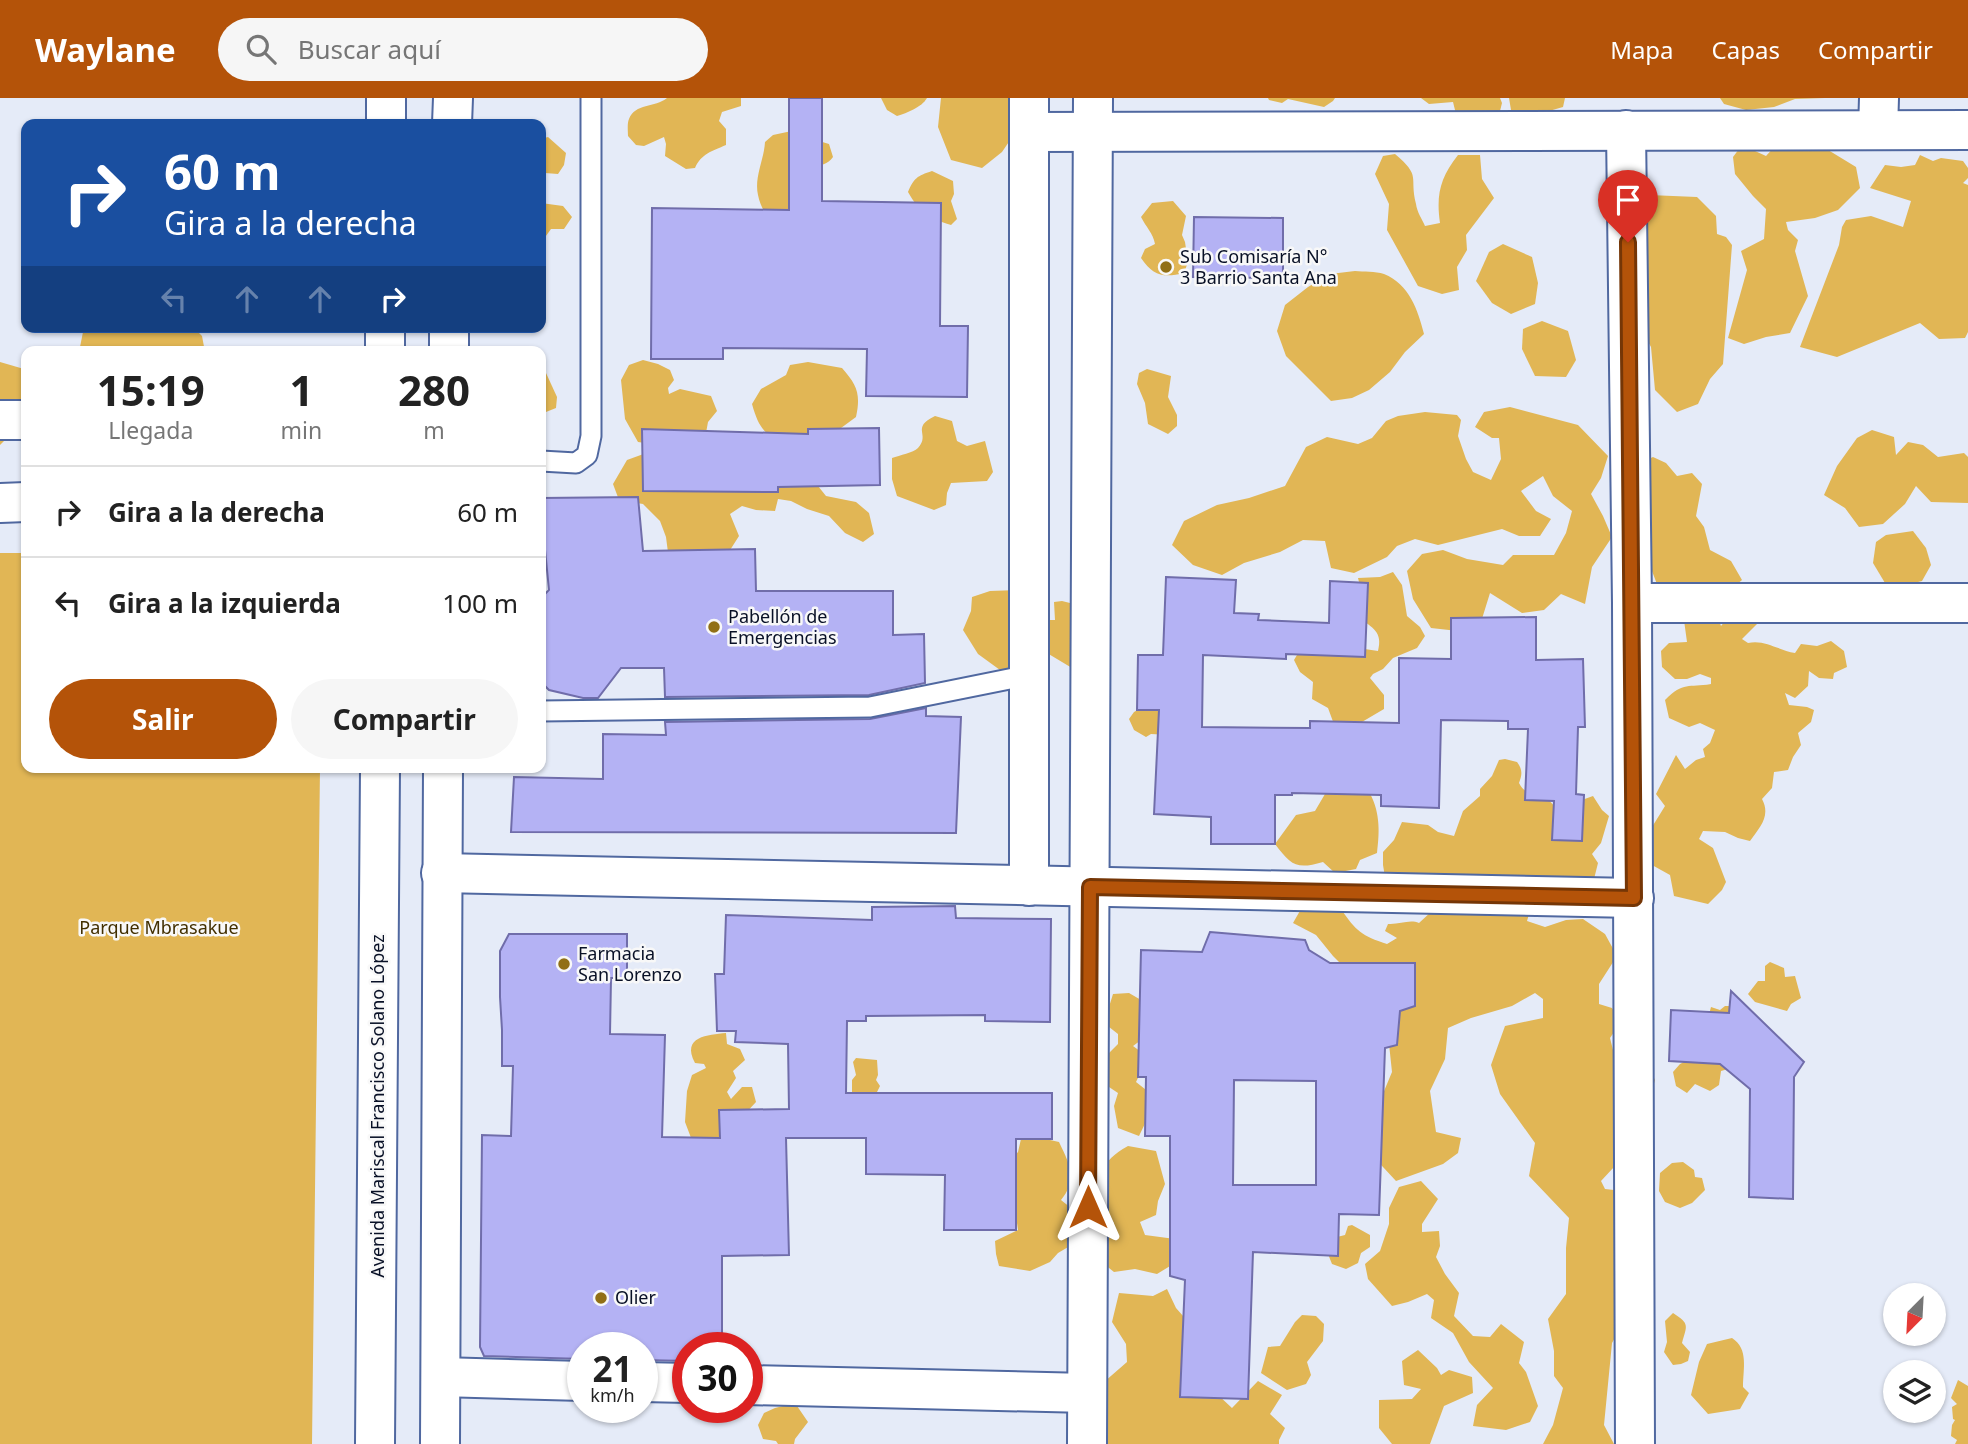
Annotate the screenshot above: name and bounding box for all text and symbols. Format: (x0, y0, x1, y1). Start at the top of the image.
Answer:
search box (218, 18, 708, 81)
text: Waylane (35, 27, 176, 72)
icon: search (242, 30, 280, 68)
text: Buscar aquí (298, 31, 441, 67)
text: Mapa (1610, 33, 1674, 66)
text: Capas (1712, 33, 1780, 66)
text: Compartir (1818, 33, 1933, 66)
text: 60 m (164, 138, 281, 204)
icon: right (49, 147, 140, 238)
pin (1598, 170, 1658, 242)
icon: arrive (1609, 181, 1647, 219)
text: Gira a la derecha (164, 201, 417, 244)
place label: Sub Comisaría N° 3 Barrio Santa Ana (1180, 244, 1337, 289)
marker: Sub Comisaría N° 3 Barrio Santa Ana (1158, 259, 1174, 275)
icon: left (155, 280, 193, 318)
icon: ahead (228, 280, 266, 318)
icon: ahead (301, 280, 339, 318)
icon: right (374, 280, 412, 318)
text: 15:19 (97, 361, 205, 418)
text: 1 (289, 361, 313, 418)
text: 280 (398, 361, 470, 418)
text: Llegada (108, 414, 193, 446)
text: min (281, 414, 322, 446)
text: m (423, 414, 445, 446)
icon: right (49, 493, 87, 531)
text: Gira a la derecha (108, 494, 325, 530)
text: 60 m (457, 494, 518, 530)
icon: left (49, 584, 87, 622)
text: Gira a la izquierda (108, 585, 341, 621)
text: 100 m (442, 585, 518, 621)
place label: Pabellón de Emergencias (728, 604, 837, 649)
marker: Pabellón de Emergencias (706, 619, 722, 635)
button: Salir (49, 679, 277, 759)
button: Compartir (291, 679, 518, 759)
park label: Parque Mbrasakue (79, 915, 239, 939)
street label: Avenida Mariscal Francisco Solano López (365, 934, 389, 1278)
place label: Farmacia San Lorenzo (578, 941, 682, 986)
marker: Farmacia San Lorenzo (556, 956, 572, 972)
position arrow (1051, 1170, 1125, 1244)
north arrow (1883, 1283, 1946, 1346)
map controls (1883, 1283, 1946, 1423)
place label: Olier (615, 1285, 656, 1309)
marker: Olier (593, 1290, 609, 1306)
speed limit sign: 30 (672, 1332, 763, 1423)
text: 21 (592, 1345, 633, 1392)
button: layers (1883, 1360, 1946, 1423)
text: km/h (590, 1383, 635, 1407)

